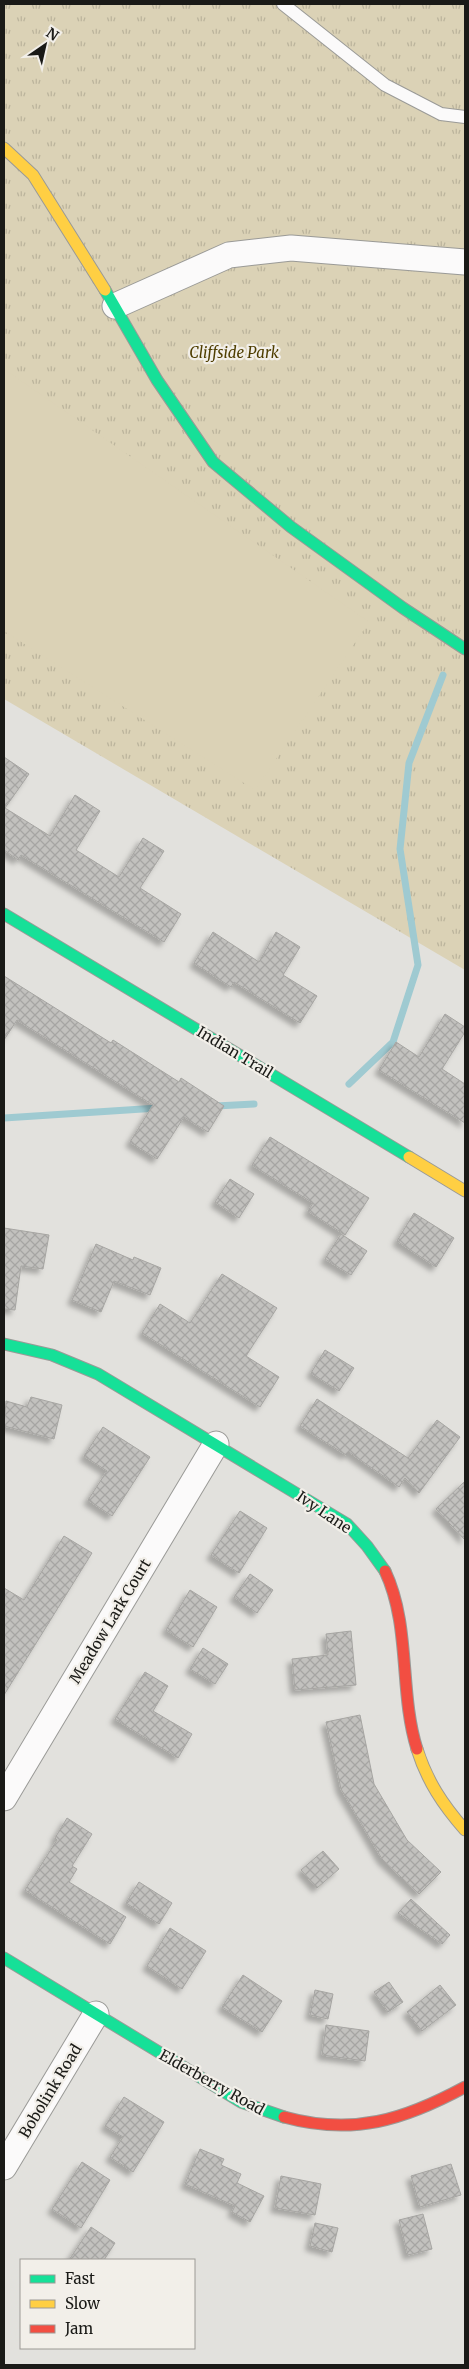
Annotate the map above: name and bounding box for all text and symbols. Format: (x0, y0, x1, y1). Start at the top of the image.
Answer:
north arrow (20, 20, 70, 70)
text: N (43, 24, 62, 45)
park label: Cliffside Park (189, 343, 280, 362)
street label: Indian Trail (194, 1022, 277, 1082)
street label: Ivy Lane (293, 1487, 355, 1537)
street label: Meadow Lark Court (65, 1555, 155, 1687)
street label: Bobolink Road (15, 2041, 85, 2141)
street label: Elderberry Road (156, 2045, 268, 2119)
legend (20, 2259, 195, 2349)
text: Fast (65, 2269, 95, 2288)
text: Slow (65, 2294, 100, 2313)
text: Jam (64, 2319, 93, 2338)

